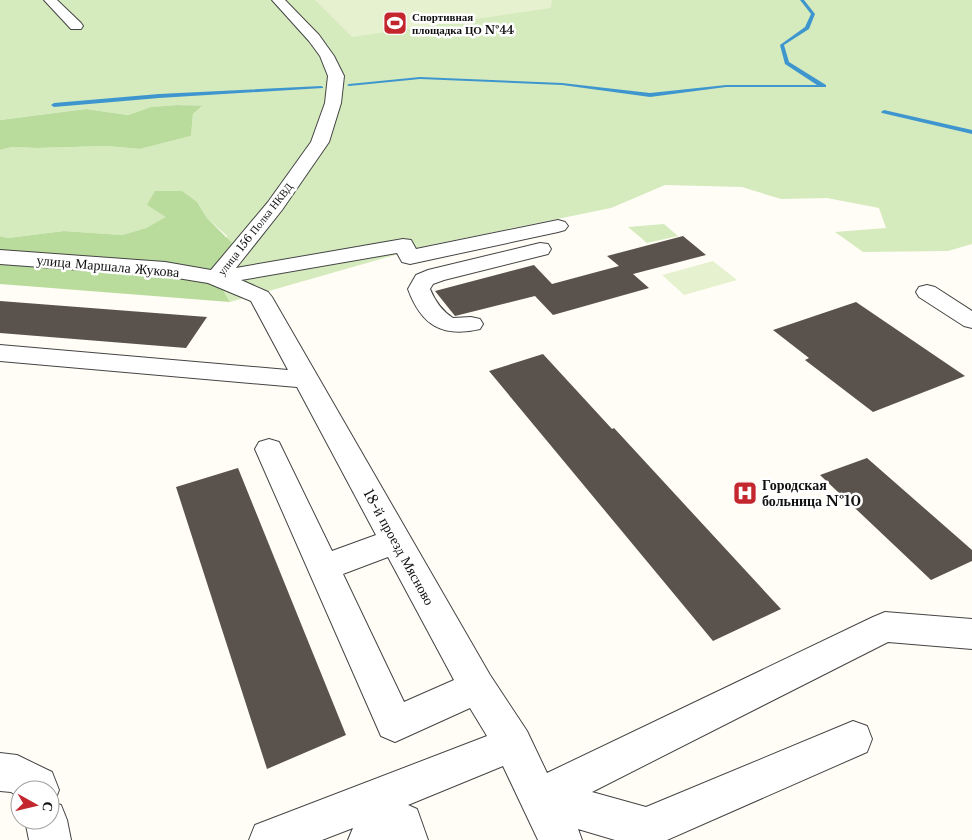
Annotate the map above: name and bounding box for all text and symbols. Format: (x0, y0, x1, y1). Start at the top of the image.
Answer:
sports icon: Спортивная площадка ЦО №44 (382, 10, 408, 36)
place label: Спортивная площадка ЦО №44 (412, 10, 514, 37)
street label: улица 156 Полка НКВД (215, 180, 296, 278)
street label: улица Маршала Жукова (36, 251, 181, 281)
place label: Городская больница №10 (762, 476, 861, 510)
hospital icon: Городская больница №10 (732, 480, 758, 506)
street label: 18-й проезд Мясново (360, 486, 438, 608)
north arrow (10, 780, 60, 830)
text: С (38, 801, 57, 813)

